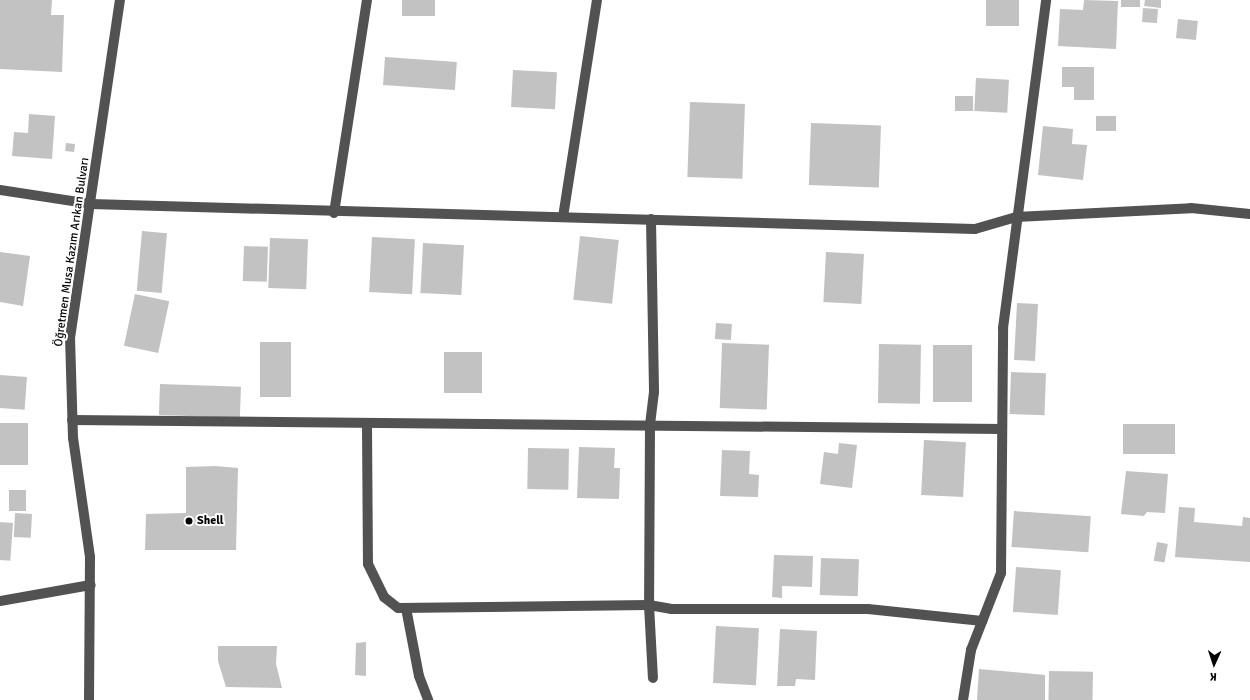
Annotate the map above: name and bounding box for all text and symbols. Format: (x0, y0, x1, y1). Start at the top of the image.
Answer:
street label: Öğretmen Musa Kazım Arıkan Bulvarı (52, 157, 92, 347)
place label: Shell (197, 514, 224, 528)
marker: Shell (184, 516, 194, 526)
north arrow (1194, 644, 1234, 684)
text: K (1210, 670, 1217, 683)

